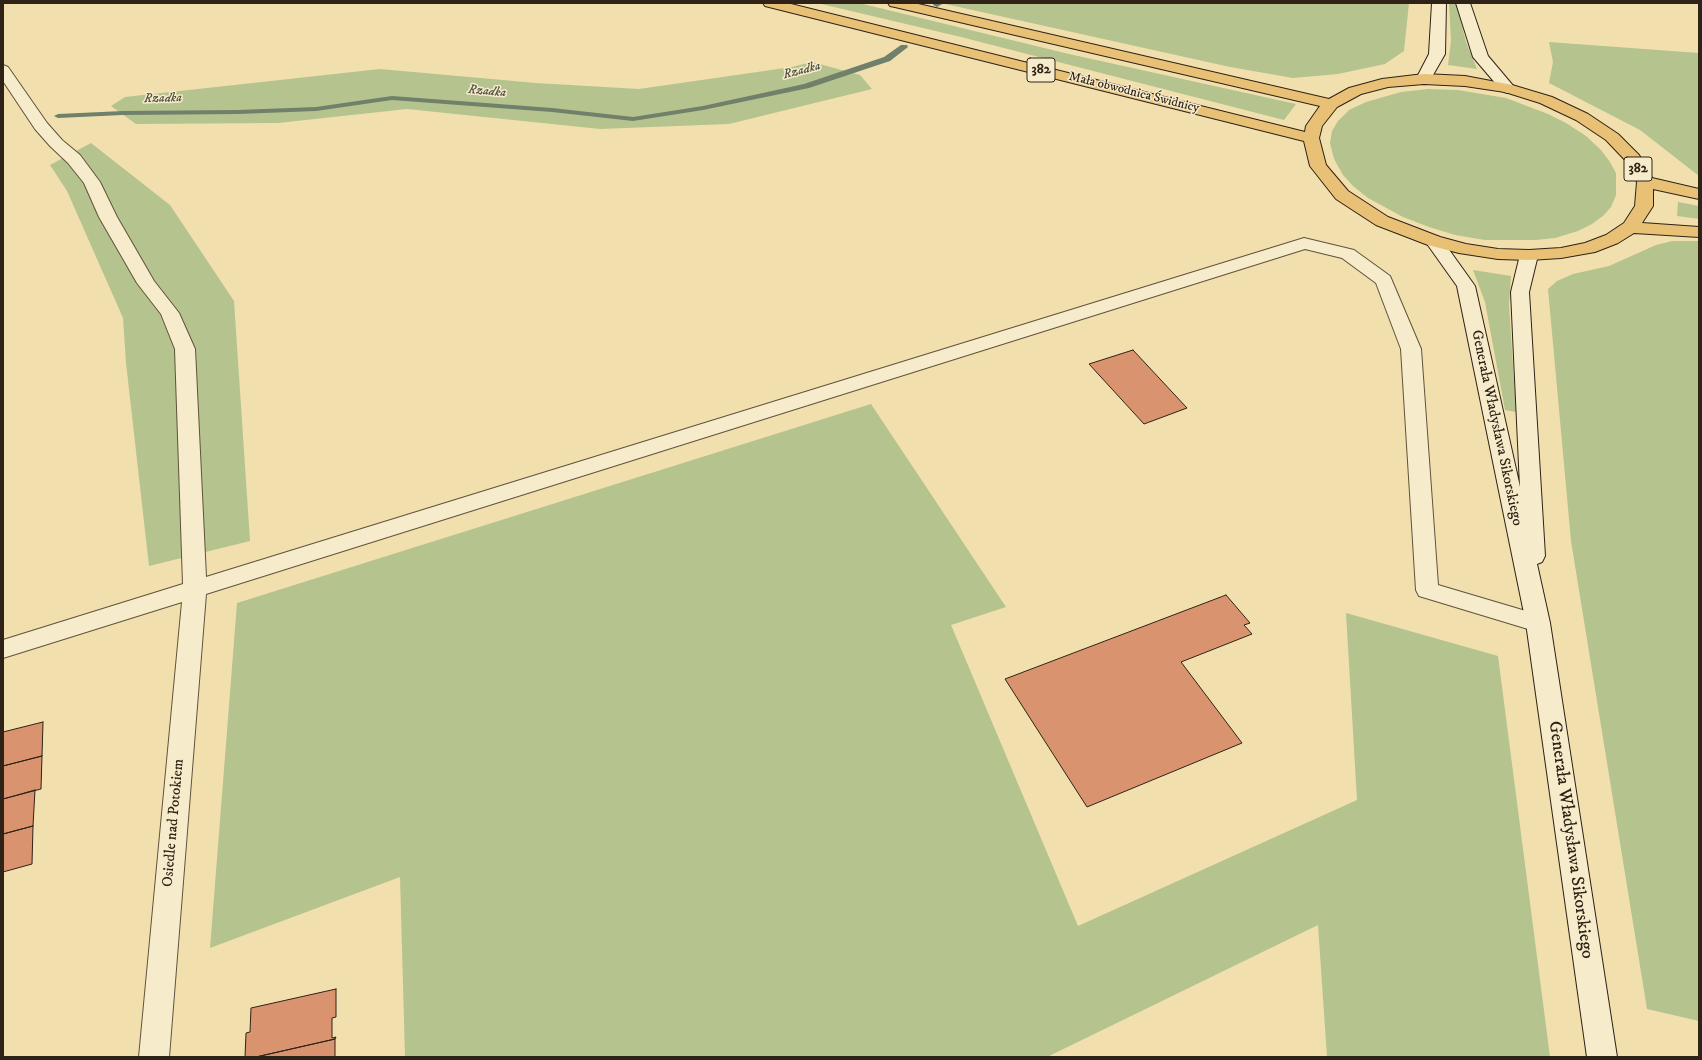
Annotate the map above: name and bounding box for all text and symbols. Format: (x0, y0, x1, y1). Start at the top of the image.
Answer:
road number: 382 (1027, 58, 1055, 82)
water label: Rzadka (782, 59, 822, 83)
street label: Mała obwodnica Świdnicy (1067, 69, 1201, 117)
water label: Rzadka (467, 83, 507, 101)
water label: Rzadka (144, 91, 182, 107)
road number: 382 (1624, 157, 1652, 181)
street label: Generała Władysława Sikorskiego (1466, 328, 1526, 528)
street label: Generała Władysława Sikorskiego (1543, 720, 1597, 960)
street label: Osiedle nad Potokiem (159, 758, 189, 888)

